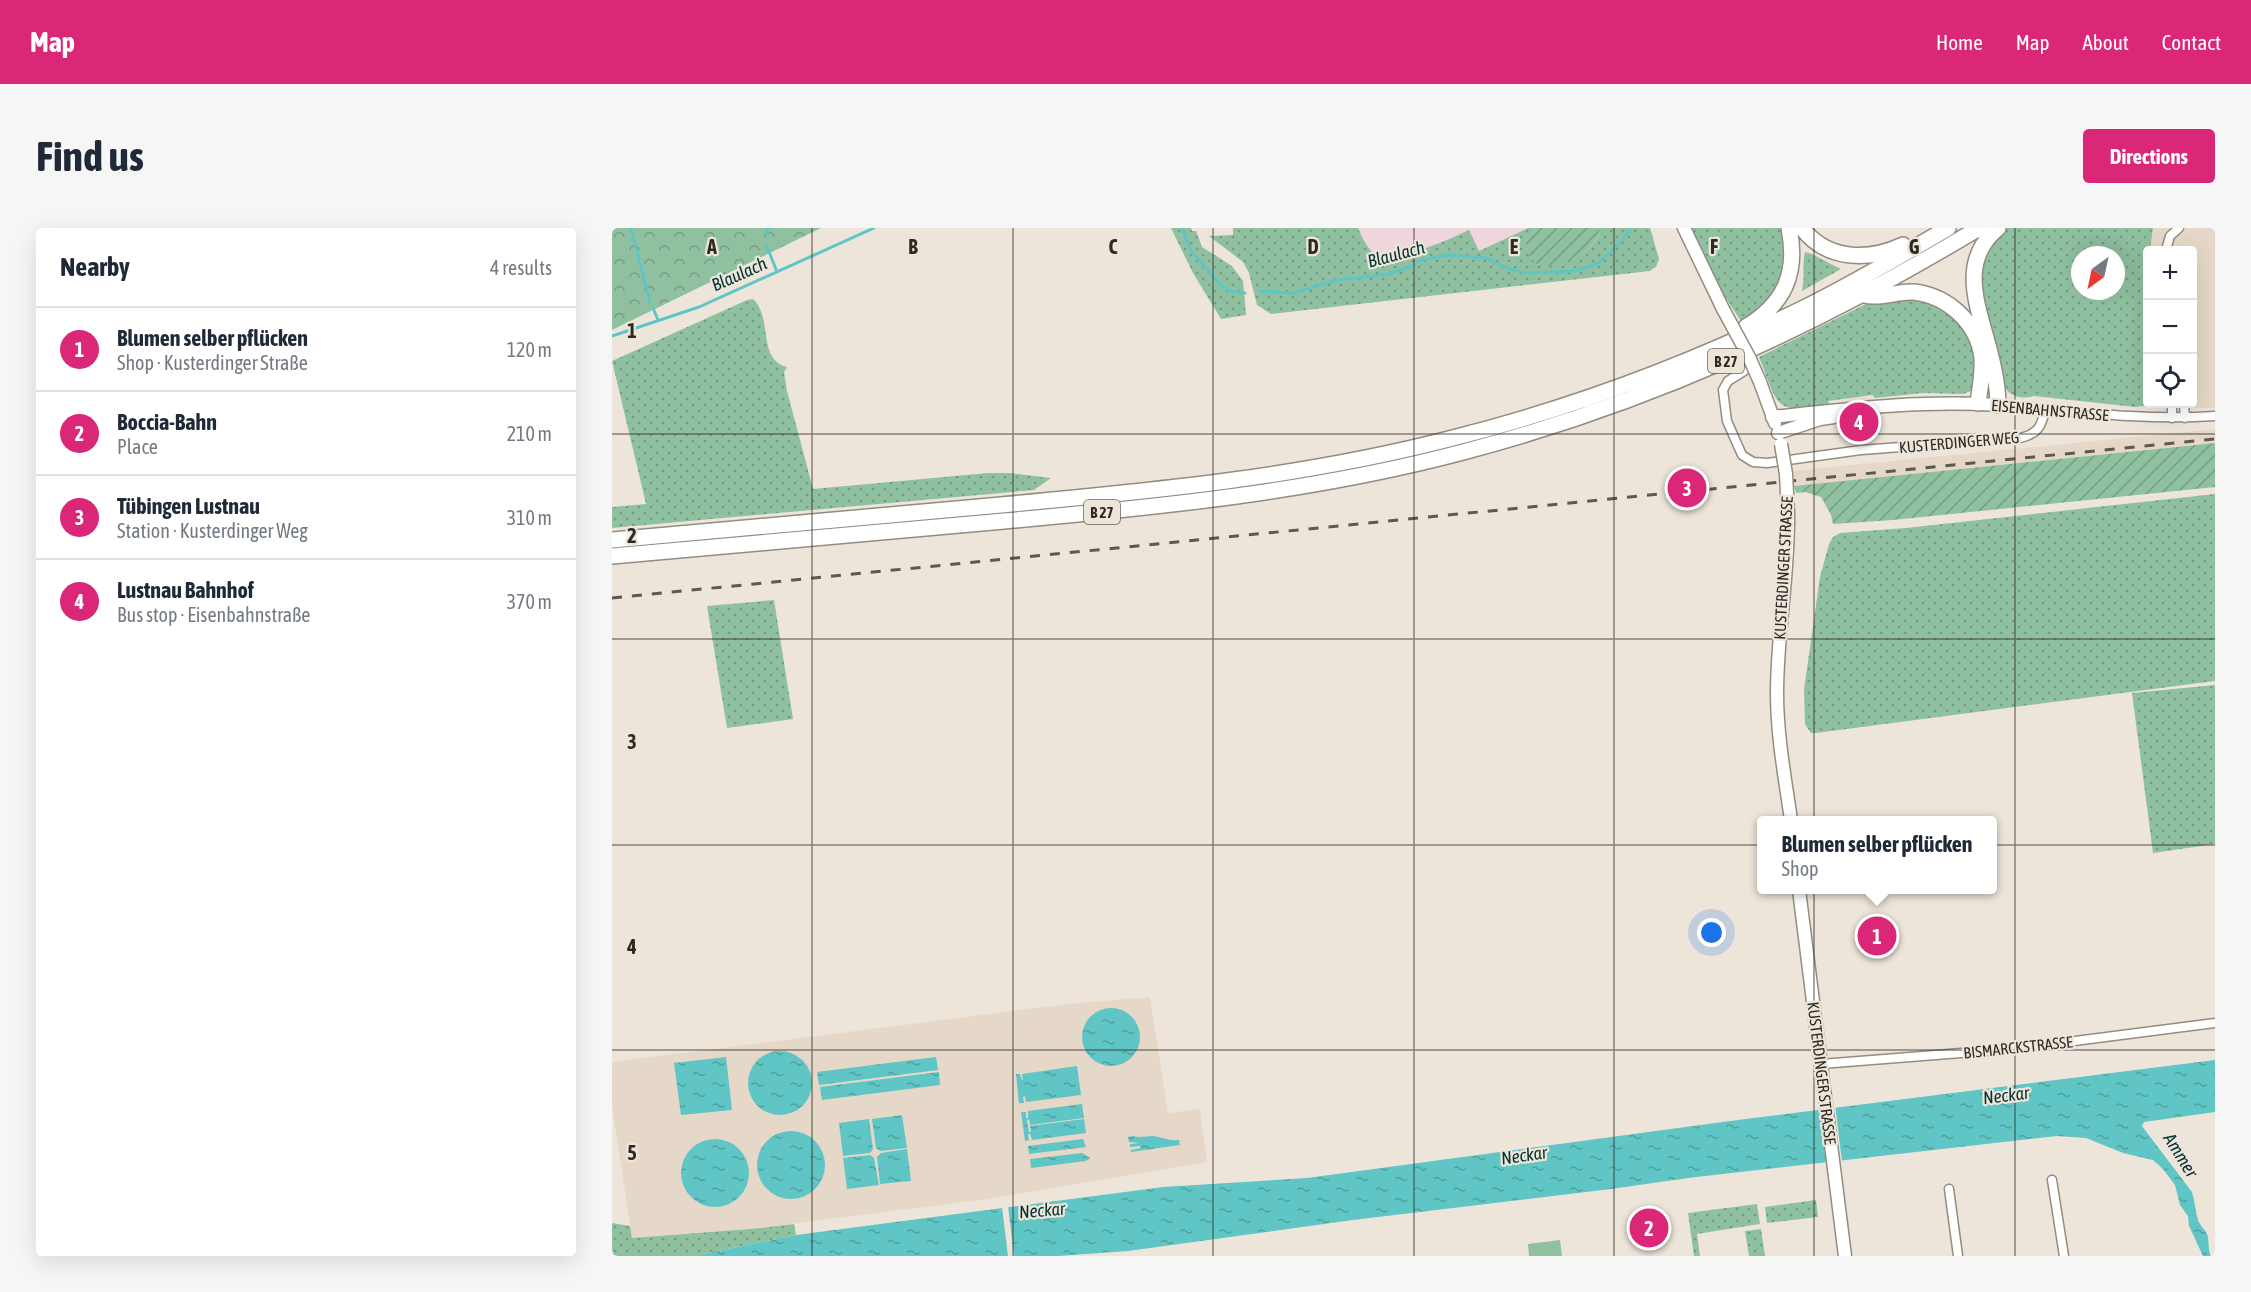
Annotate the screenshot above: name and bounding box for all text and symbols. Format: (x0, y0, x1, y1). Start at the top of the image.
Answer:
text: Map (30, 26, 75, 58)
text: Home (1936, 30, 1983, 54)
text: Map (2016, 30, 2050, 54)
text: About (2083, 30, 2129, 54)
text: Contact (2162, 30, 2221, 54)
button: Directions (2083, 129, 2215, 183)
text: Find us (36, 132, 144, 180)
text: A (706, 235, 717, 258)
text: B (908, 235, 918, 258)
text: C (1109, 235, 1118, 258)
text: D (1307, 235, 1319, 258)
text: E (1510, 235, 1519, 258)
text: F (1710, 235, 1718, 258)
text: G (1909, 235, 1920, 258)
water label: Blaulach (1365, 236, 1427, 272)
north arrow (2071, 246, 2125, 300)
map controls (2143, 246, 2197, 408)
button: + (2143, 246, 2197, 300)
text: Nearby (60, 252, 130, 282)
water label: Blaulach (708, 252, 770, 295)
text: 4 results (490, 256, 552, 279)
button: − (2143, 300, 2197, 354)
text: 1 (627, 319, 637, 342)
text: Blumen selber pflücken (117, 325, 308, 351)
text: 1 (75, 338, 84, 361)
text: 120 m (507, 338, 552, 361)
road number: B 27 (1708, 349, 1744, 373)
text: Shop · Kusterdinger Straße (117, 351, 308, 374)
button: locate (2143, 354, 2197, 408)
street label: EISENBAHNSTRASSE (1991, 396, 2110, 424)
pin: 4 (1840, 400, 1878, 444)
text: Boccia-Bahn (117, 409, 217, 435)
text: 2 (75, 422, 84, 445)
text: 210 m (507, 422, 552, 445)
street label: KUSTERDINGER WEG (1898, 428, 2020, 456)
text: Place (117, 435, 158, 458)
pin: 3 (1668, 466, 1706, 510)
text: Tübingen Lustnau (117, 493, 260, 519)
street label: KUSTERDINGER STRASSE (1770, 496, 1796, 640)
road number: B 27 (1084, 500, 1120, 524)
text: 3 (75, 506, 84, 529)
text: 310 m (507, 506, 552, 529)
text: Station · Kusterdinger Weg (117, 519, 308, 542)
text: 2 (627, 524, 637, 547)
text: Lustnau Bahnhof (117, 577, 254, 603)
text: 4 (75, 590, 84, 613)
text: 370 m (507, 590, 552, 613)
text: Bus stop · Eisenbahnstraße (117, 603, 310, 626)
text: 3 (627, 730, 637, 753)
popup (1757, 816, 1997, 894)
text: Blumen selber pflücken (1782, 831, 1972, 857)
text: Shop (1782, 857, 1819, 880)
pin: 1 (1858, 914, 1896, 958)
your location (1697, 918, 1726, 947)
text: 4 (626, 935, 637, 958)
street label: KUSTERDINGER STRASSE (1804, 1001, 1840, 1146)
street label: BISMARCKSTRASSE (1963, 1032, 2074, 1062)
water label: Neckar (1982, 1082, 2031, 1108)
water label: Ammer (2159, 1128, 2203, 1182)
text: 5 (627, 1141, 637, 1164)
water label: Neckar (1500, 1141, 1549, 1169)
water label: Neckar (1018, 1197, 1067, 1222)
pin: 2 (1630, 1206, 1668, 1250)

